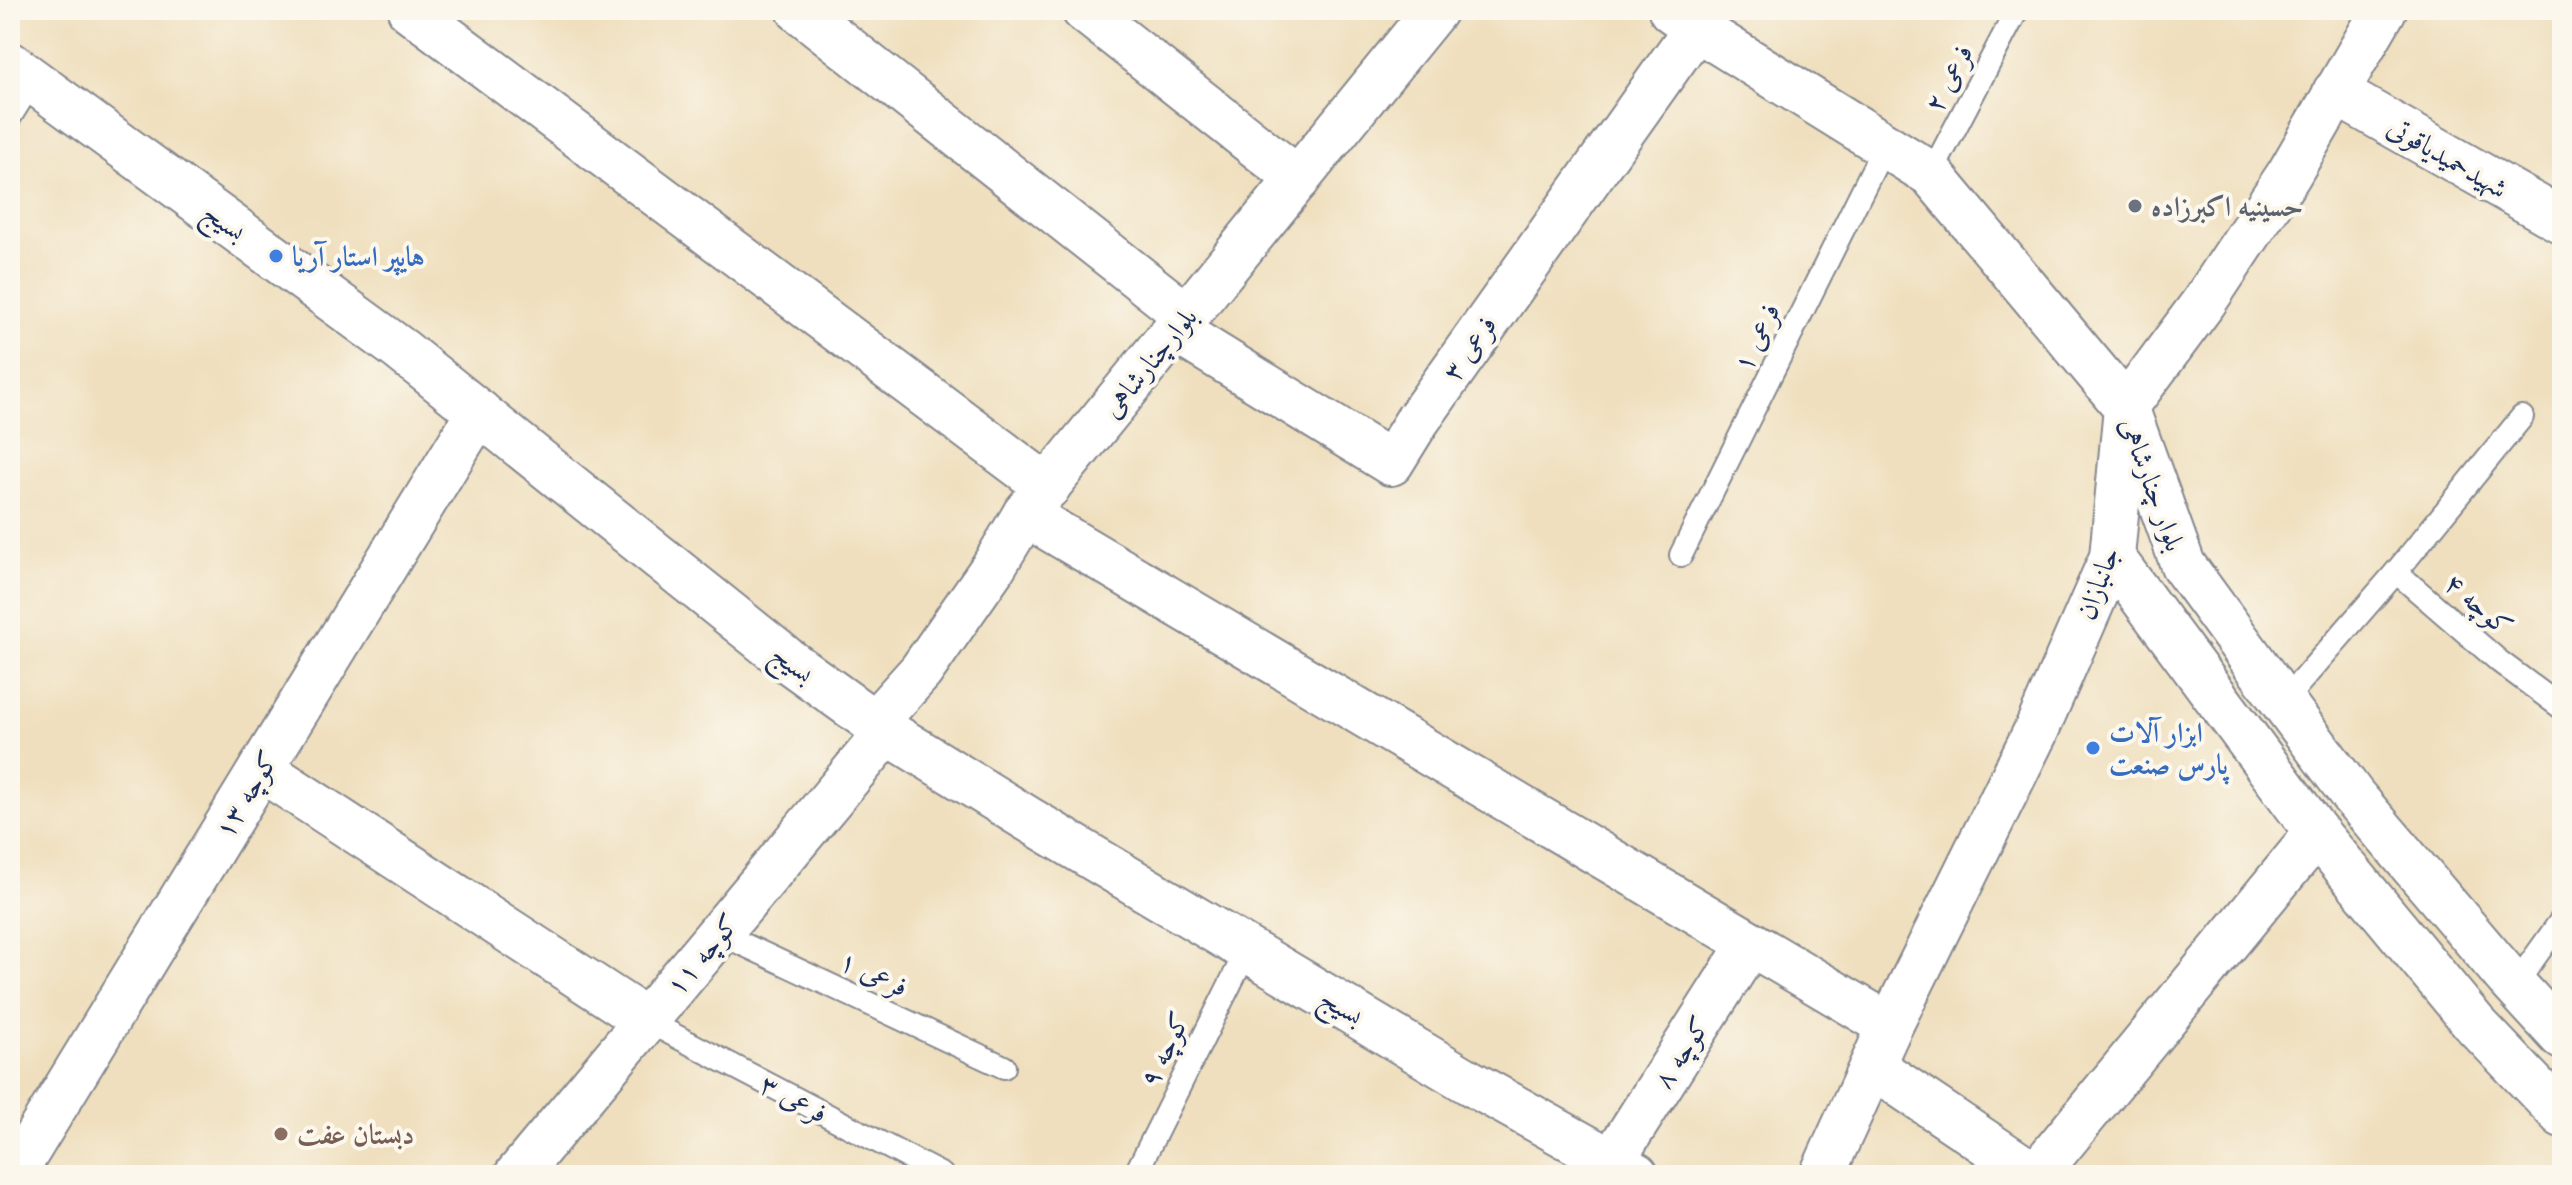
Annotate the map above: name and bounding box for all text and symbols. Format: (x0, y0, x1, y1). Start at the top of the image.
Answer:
street label: فرعی ۲ (1916, 38, 1981, 118)
street label: شهیدحمیدیاقوتی (2381, 109, 2514, 207)
place label: حسینیه اکبرزاده (2151, 189, 2303, 224)
street label: بسیج (192, 194, 253, 254)
marker: حسینیه اکبرزاده (2126, 197, 2144, 215)
place label: هایپر استار آریا (292, 239, 425, 276)
marker: هایپر استار آریا (267, 247, 285, 265)
street label: فرعی ۱ (1725, 297, 1788, 377)
street label: بلوارچنارشاهی (1094, 300, 1205, 425)
street label: فرعی ۳ (1435, 309, 1504, 388)
street label: بلوار چنارشاهی (2111, 412, 2193, 556)
street label: جانبازان (2068, 542, 2126, 624)
street label: کوچه ۴ (2436, 565, 2520, 645)
street label: بسیج (760, 636, 821, 696)
place label: ابزار آلات پارس صنعت (2109, 715, 2230, 785)
marker: ابزار آلات پارس صنعت (2084, 739, 2102, 757)
street label: کوچه ۱۳ (207, 744, 288, 845)
street label: کوچه ۱۱ (658, 906, 748, 1004)
street label: فرعی ۱ (834, 942, 914, 1004)
street label: بسیج (1310, 980, 1370, 1039)
street label: کوچه ۹ (1131, 1006, 1199, 1094)
street label: کوچه ۸ (1645, 1009, 1719, 1096)
street label: فرعی ۳ (754, 1066, 834, 1131)
place label: دبستان عفت (297, 1117, 414, 1151)
marker: دبستان عفت (272, 1125, 290, 1143)

